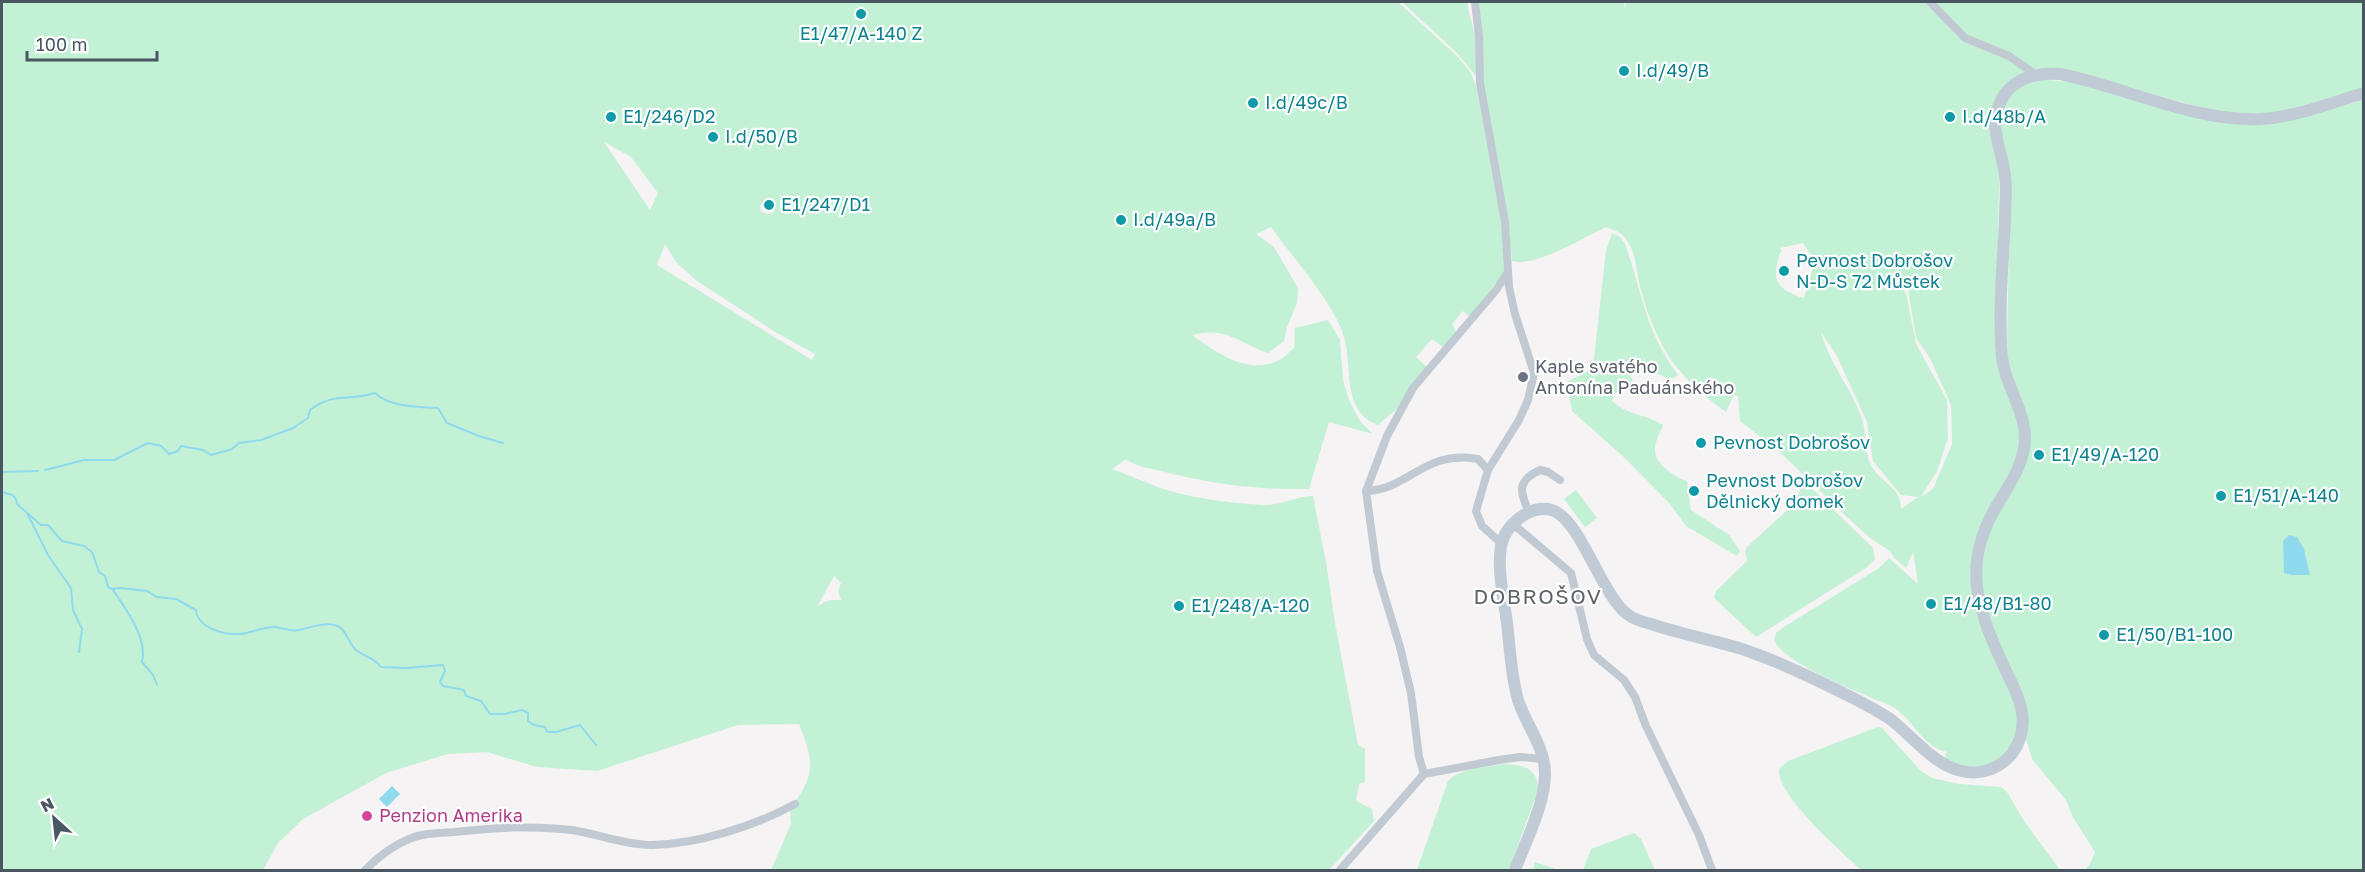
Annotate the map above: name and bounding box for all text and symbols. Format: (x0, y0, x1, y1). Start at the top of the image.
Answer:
marker: E1/47/A-140 Z (854, 7, 868, 21)
place label: E1/47/A-140 Z (800, 22, 922, 44)
scale bar (27, 24, 158, 62)
text: 100 m (36, 33, 87, 55)
place label: I.d/49/B (1636, 59, 1709, 81)
marker: I.d/49/B (1617, 64, 1631, 78)
place label: I.d/49c/B (1265, 91, 1348, 113)
marker: I.d/49c/B (1246, 96, 1260, 110)
place label: E1/246/D2 (623, 105, 715, 127)
place label: I.d/48b/A (1962, 105, 2046, 127)
marker: E1/246/D2 (604, 110, 618, 124)
marker: I.d/48b/A (1943, 110, 1957, 124)
place label: I.d/50/B (725, 125, 798, 147)
marker: I.d/50/B (706, 130, 720, 144)
place label: E1/247/D1 (781, 193, 871, 215)
marker: E1/247/D1 (762, 198, 776, 212)
place label: I.d/49a/B (1133, 208, 1216, 230)
marker: I.d/49a/B (1114, 213, 1128, 227)
place label: Pevnost Dobrošov N-D-S 72 Můstek (1796, 249, 1953, 292)
marker: Pevnost Dobrošov N-D-S 72 Můstek (1777, 264, 1791, 278)
place label: Kaple svatého Antonína Paduánského (1535, 355, 1734, 398)
marker: Kaple svatého Antonína Paduánského (1516, 370, 1530, 384)
place label: Pevnost Dobrošov (1713, 431, 1870, 453)
marker: Pevnost Dobrošov (1694, 436, 1708, 450)
place label: E1/49/A-120 (2051, 443, 2159, 465)
marker: E1/49/A-120 (2032, 448, 2046, 462)
place label: Pevnost Dobrošov Dělnický domek (1706, 469, 1863, 512)
marker: Pevnost Dobrošov Dělnický domek (1687, 484, 1701, 498)
place label: E1/51/A-140 (2233, 484, 2339, 506)
marker: E1/51/A-140 (2214, 489, 2228, 503)
district label: DOBROŠOV (1474, 583, 1602, 609)
place label: E1/48/B1-80 (1943, 592, 2052, 614)
place label: E1/248/A-120 (1191, 594, 1310, 616)
marker: E1/48/B1-80 (1924, 597, 1938, 611)
marker: E1/248/A-120 (1172, 599, 1186, 613)
place label: E1/50/B1-100 (2116, 623, 2233, 645)
marker: E1/50/B1-100 (2097, 628, 2111, 642)
north arrow (24, 788, 84, 848)
text: N (37, 793, 57, 816)
place label: Penzion Amerika (379, 804, 523, 826)
marker: Penzion Amerika (360, 809, 374, 823)

